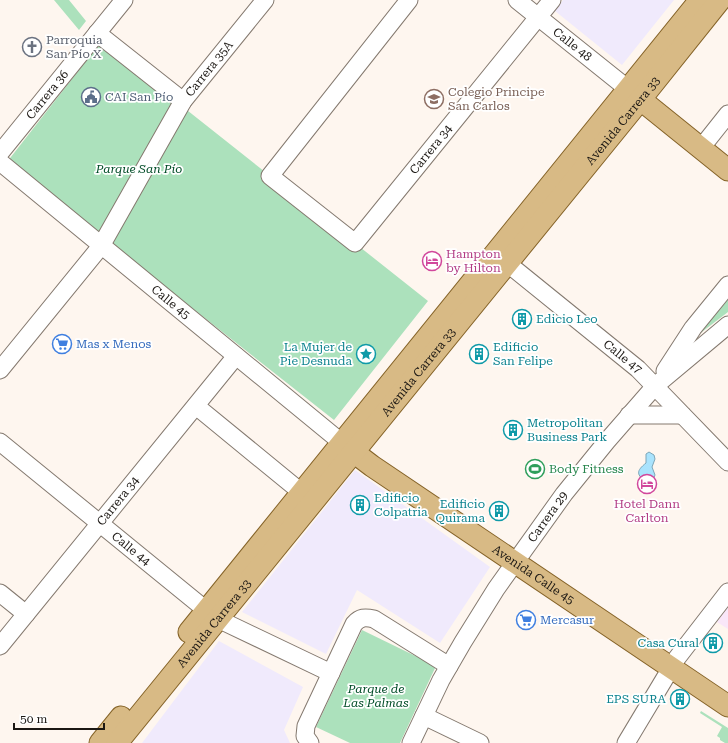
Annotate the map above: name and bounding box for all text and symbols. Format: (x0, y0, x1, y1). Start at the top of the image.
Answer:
street label: Calle 48 (550, 25, 595, 64)
place label: Parroquia San Pío X (46, 33, 103, 61)
church icon: Parroquia San Pío X (21, 36, 43, 58)
street label: Carrera 35A (182, 38, 236, 99)
street label: Carrera 36 (23, 67, 72, 122)
street label: Avenida Carrera 33 (583, 74, 663, 168)
place label: Colegio Principe San Carlos (448, 85, 545, 113)
public building icon: CAI San Pío (80, 86, 102, 108)
school or university icon: Colegio Principe San Carlos (423, 88, 445, 110)
place label: CAI San Pío (105, 90, 173, 104)
street label: Carrera 34 (407, 122, 455, 177)
park label: Parque San Pío (95, 162, 182, 176)
place label: Hampton by Hilton (446, 247, 501, 275)
hotel icon: Hampton by Hilton (421, 250, 443, 272)
street label: Calle 45 (149, 282, 193, 322)
building icon: Edicio Leo (511, 308, 533, 330)
place label: Edicio Leo (536, 312, 598, 326)
street label: Avenida Carrera 33 (379, 325, 459, 419)
supermarket icon: Mas x Menos (51, 333, 73, 355)
place label: Mas x Menos (76, 337, 152, 351)
street label: Calle 47 (601, 337, 645, 377)
place label: La Mujer de Pie Desnuda (280, 340, 352, 368)
place label: Edificio San Felipe (493, 340, 553, 368)
place icon: La Mujer de Pie Desnuda (355, 343, 377, 365)
building icon: Edificio San Felipe (468, 343, 490, 365)
place label: Metropolitan Business Park (527, 416, 607, 444)
building icon: Metropolitan Business Park (502, 419, 524, 441)
sports icon: Body Fitness (524, 458, 546, 480)
place label: Body Fitness (549, 462, 624, 476)
street label: Carrera 34 (94, 473, 142, 528)
hotel icon: Hotel Dann Carlton (636, 473, 658, 495)
street label: Carrera 29 (525, 488, 571, 545)
place label: Edificio Colpatria (374, 491, 428, 519)
building icon: Edificio Colpatria (349, 494, 371, 516)
place label: Edificio Quirama (435, 497, 485, 525)
place label: Hotel Dann Carlton (614, 497, 680, 525)
building icon: Edificio Quirama (488, 500, 510, 522)
street label: Calle 44 (109, 529, 153, 569)
street label: Avenida Calle 45 (490, 542, 577, 608)
street label: Avenida Carrera 33 (174, 576, 254, 670)
supermarket icon: Mercasur (515, 609, 537, 631)
place label: Mercasur (540, 613, 594, 627)
building icon: Casa Cural (702, 632, 724, 654)
place label: Casa Cural (638, 636, 699, 650)
park label: Parque de Las Palmas (342, 682, 409, 710)
building icon: EPS SURA (669, 688, 691, 710)
place label: EPS SURA (606, 692, 667, 706)
scale bar (14, 705, 104, 731)
text: 50 m (20, 712, 47, 726)

